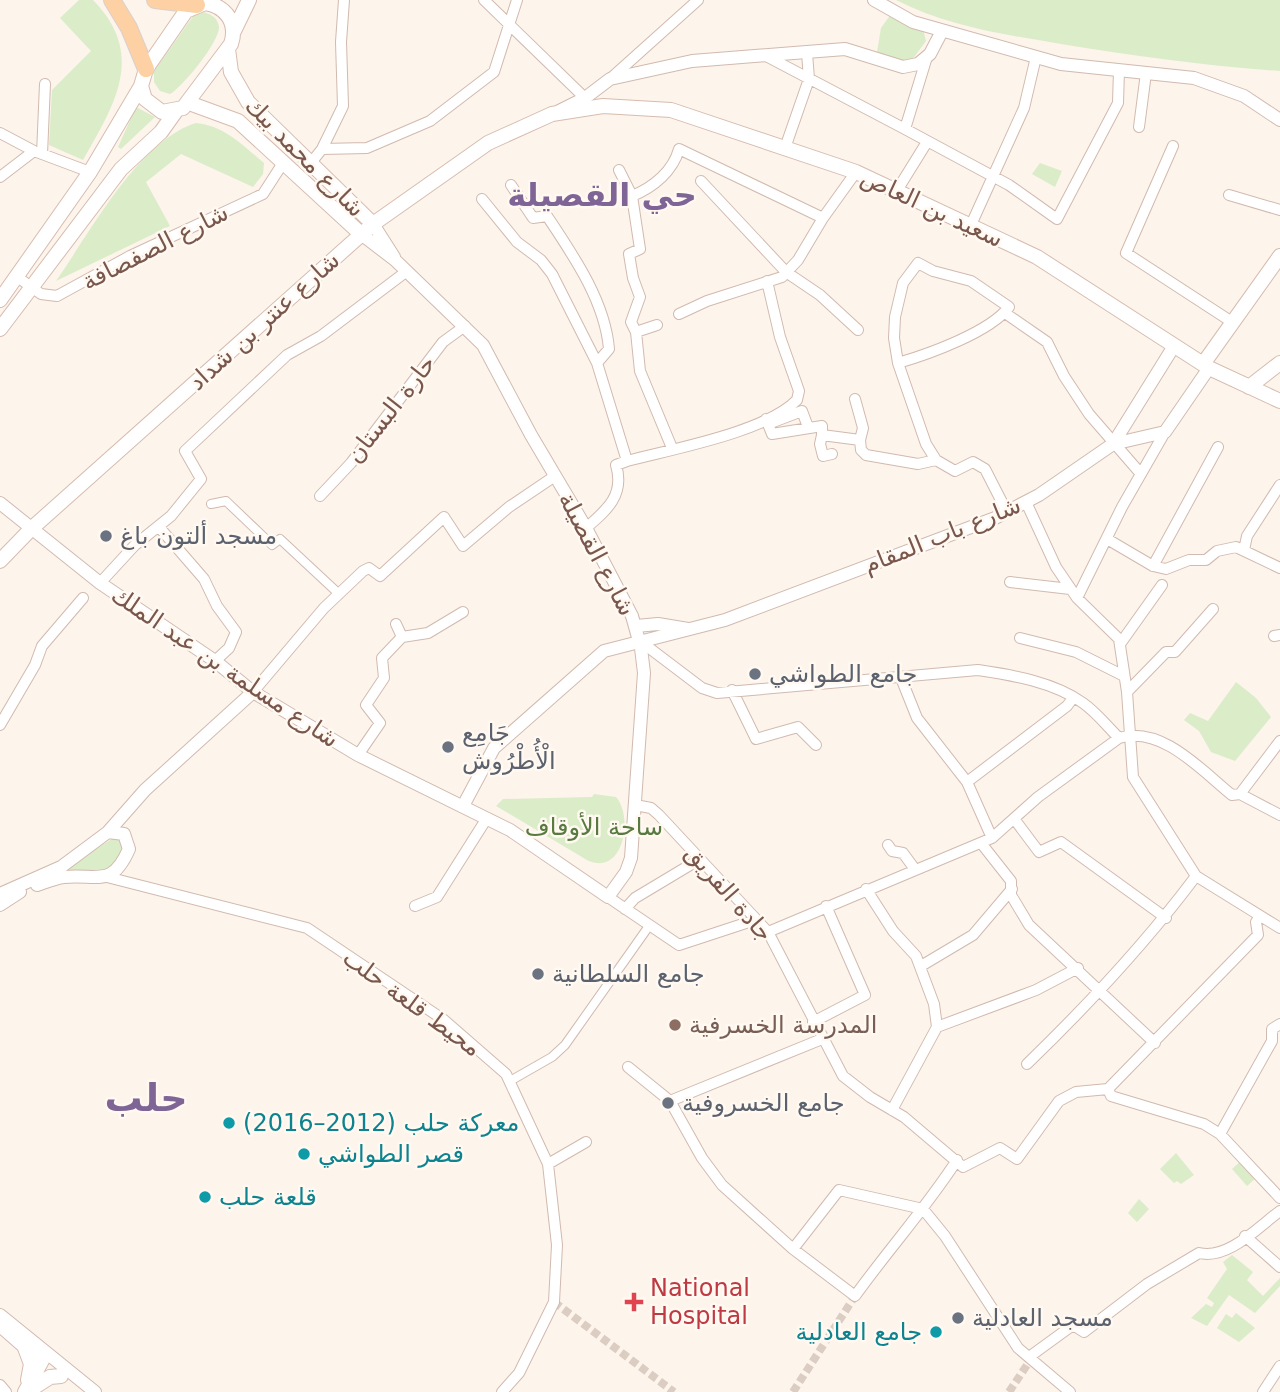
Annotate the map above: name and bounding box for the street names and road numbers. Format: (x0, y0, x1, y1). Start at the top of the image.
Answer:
street label: شارع محمد بيك (239, 91, 371, 223)
street label: سعيد بن العاص (856, 163, 1008, 253)
street label: شارع الصفصافة (77, 198, 233, 296)
street label: شارع عنتر بن شداد (183, 246, 345, 396)
street label: حارة البستان (340, 350, 442, 468)
street label: شارع القصيلة (553, 487, 641, 621)
street label: شارع باب المقام (859, 491, 1025, 579)
street label: شارع مسلمة بن عبد الملك (106, 580, 344, 754)
street label: جادة الفريق (679, 839, 779, 947)
street label: محيط قلعة حلب (337, 944, 487, 1062)

